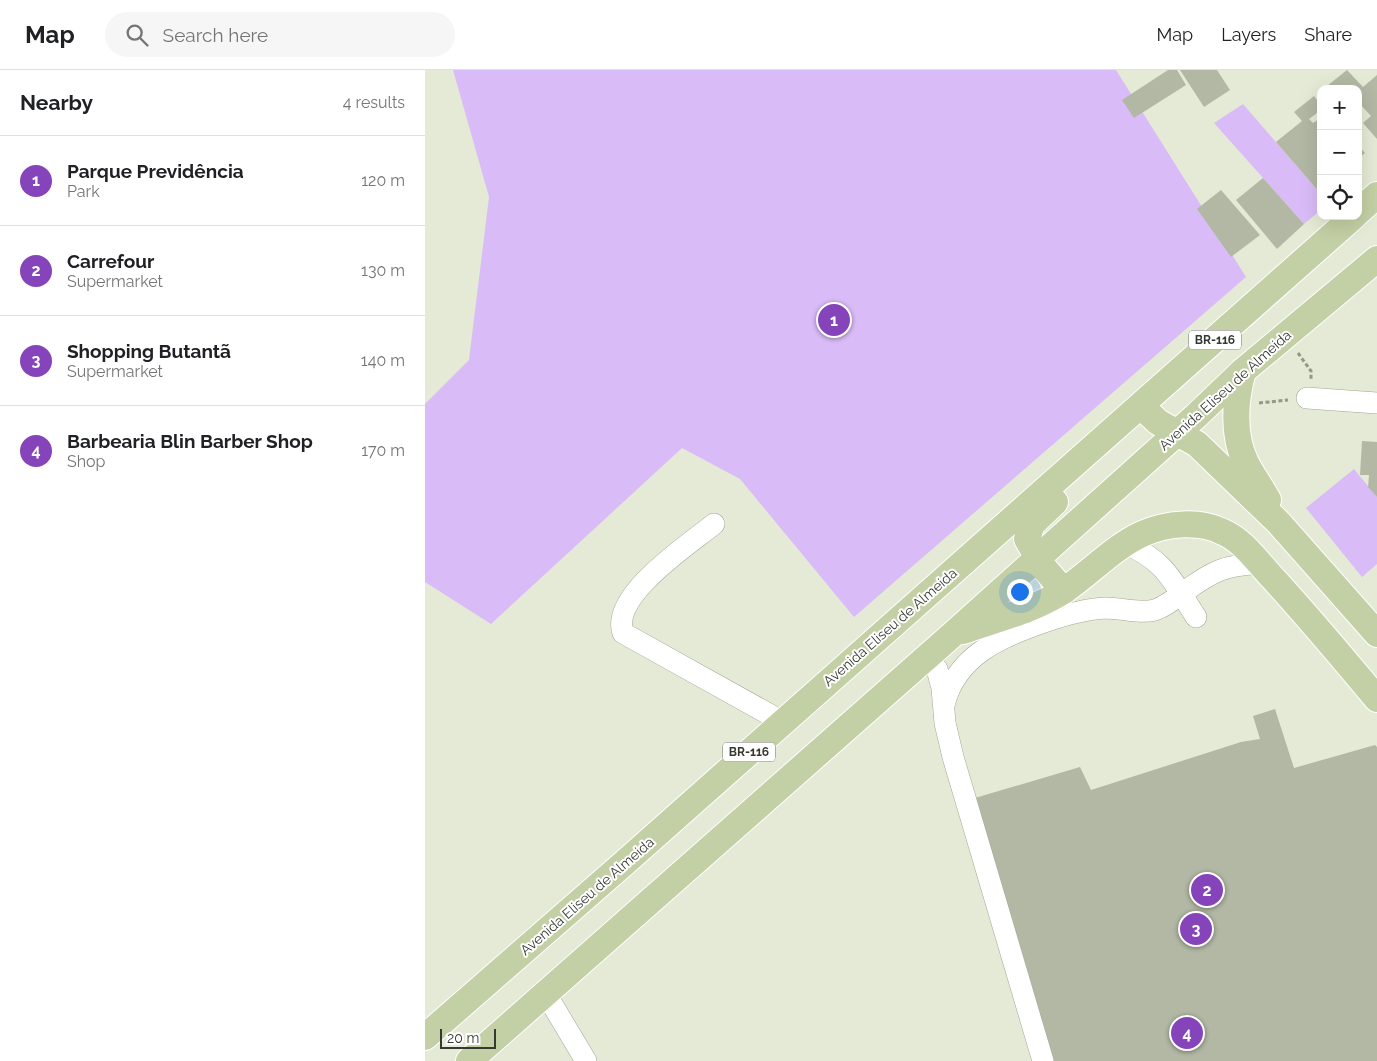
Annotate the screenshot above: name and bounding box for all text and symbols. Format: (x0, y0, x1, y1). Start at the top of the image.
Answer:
search box (105, 12, 455, 57)
text: Map (25, 20, 75, 49)
icon: search (123, 21, 151, 49)
text: Search here (163, 24, 268, 46)
text: Map (1157, 24, 1193, 45)
text: Layers (1221, 24, 1276, 45)
text: Share (1304, 24, 1352, 45)
map controls (1317, 85, 1362, 220)
button: + (1317, 85, 1362, 130)
text: Nearby (20, 90, 93, 115)
text: 4 results (343, 93, 405, 112)
button: − (1317, 130, 1362, 175)
text: Parque Previdência (67, 160, 244, 182)
text: 1 (32, 171, 40, 190)
text: 120 m (361, 171, 405, 190)
button: locate (1317, 175, 1362, 220)
text: Park (67, 182, 100, 201)
text: Carrefour (67, 250, 154, 272)
text: 2 (31, 261, 41, 280)
text: 130 m (361, 261, 405, 280)
text: Supermarket (67, 272, 163, 291)
pin: 1 (818, 301, 850, 339)
street label: Avenida Eliseu de Almeida (1156, 327, 1294, 453)
road number: BR-116 (1189, 330, 1241, 350)
text: Shopping Butantã (67, 340, 231, 362)
text: 3 (32, 351, 40, 370)
text: 140 m (361, 351, 405, 370)
text: Supermarket (67, 362, 163, 381)
text: Barbearia Blin Barber Shop (67, 430, 313, 452)
text: 4 (31, 441, 41, 460)
text: 170 m (361, 441, 405, 460)
text: Shop (67, 452, 105, 471)
street label: Avenida Eliseu de Almeida (820, 565, 960, 689)
your location (1007, 579, 1033, 605)
road number: BR-116 (723, 742, 775, 762)
street label: Avenida Eliseu de Almeida (517, 834, 657, 958)
pin: 2 (1191, 871, 1223, 909)
pin: 3 (1180, 910, 1212, 948)
pin: 4 (1171, 1014, 1203, 1052)
scale bar (440, 1026, 496, 1049)
text: 20 m (447, 1030, 479, 1046)

